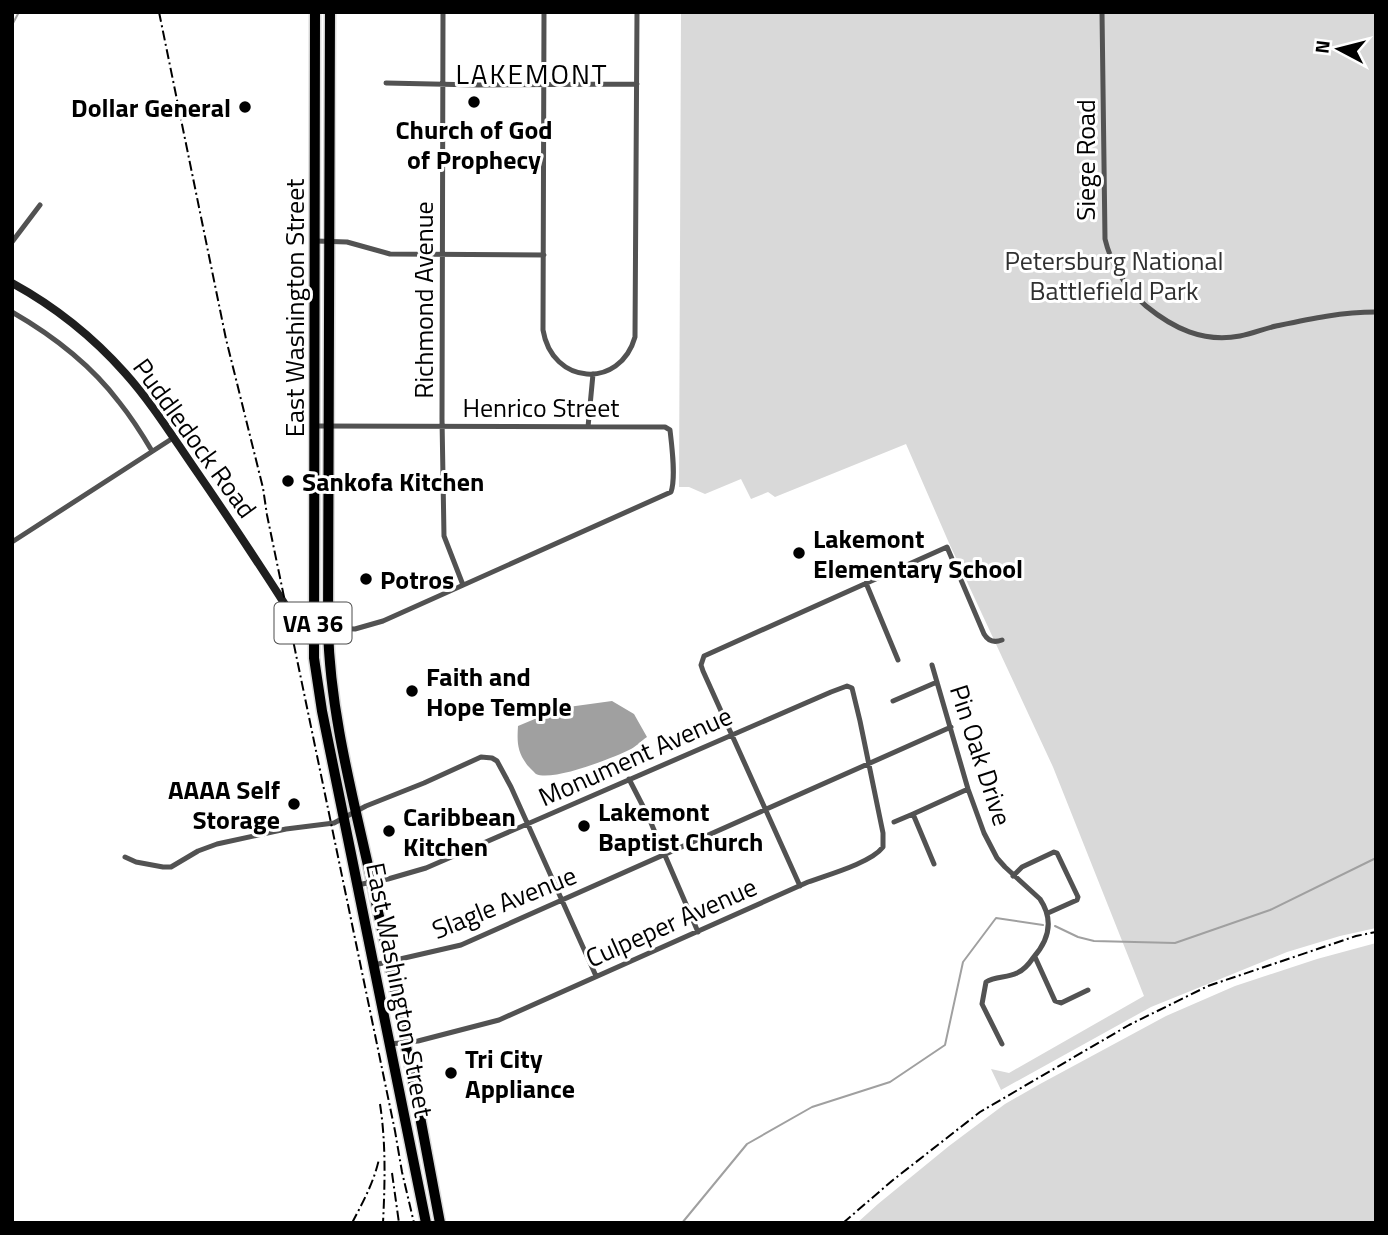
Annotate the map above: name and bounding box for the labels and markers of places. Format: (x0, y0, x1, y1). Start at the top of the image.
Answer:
place label: Dollar General (71, 88, 231, 127)
marker: Church of God of Prophecy (466, 94, 482, 110)
marker: Dollar General (237, 99, 253, 115)
place label: Church of God of Prophecy (395, 110, 553, 179)
place label: Sankofa Kitchen (302, 462, 484, 501)
marker: Sankofa Kitchen (280, 473, 296, 489)
place label: Lakemont Elementary School (813, 519, 1023, 588)
marker: Lakemont Elementary School (791, 545, 807, 561)
place label: Potros (380, 560, 454, 599)
marker: Potros (358, 571, 374, 587)
place label: Faith and Hope Temple (426, 657, 572, 726)
marker: Faith and Hope Temple (404, 683, 420, 699)
place label: AAAA Self Storage (168, 770, 280, 839)
place label: Lakemont Baptist Church (598, 792, 763, 861)
marker: AAAA Self Storage (286, 796, 302, 812)
place label: Caribbean Kitchen (403, 797, 516, 866)
marker: Lakemont Baptist Church (576, 818, 592, 834)
marker: Caribbean Kitchen (381, 823, 397, 839)
place label: Tri City Appliance (465, 1039, 575, 1108)
marker: Tri City Appliance (443, 1065, 459, 1081)

